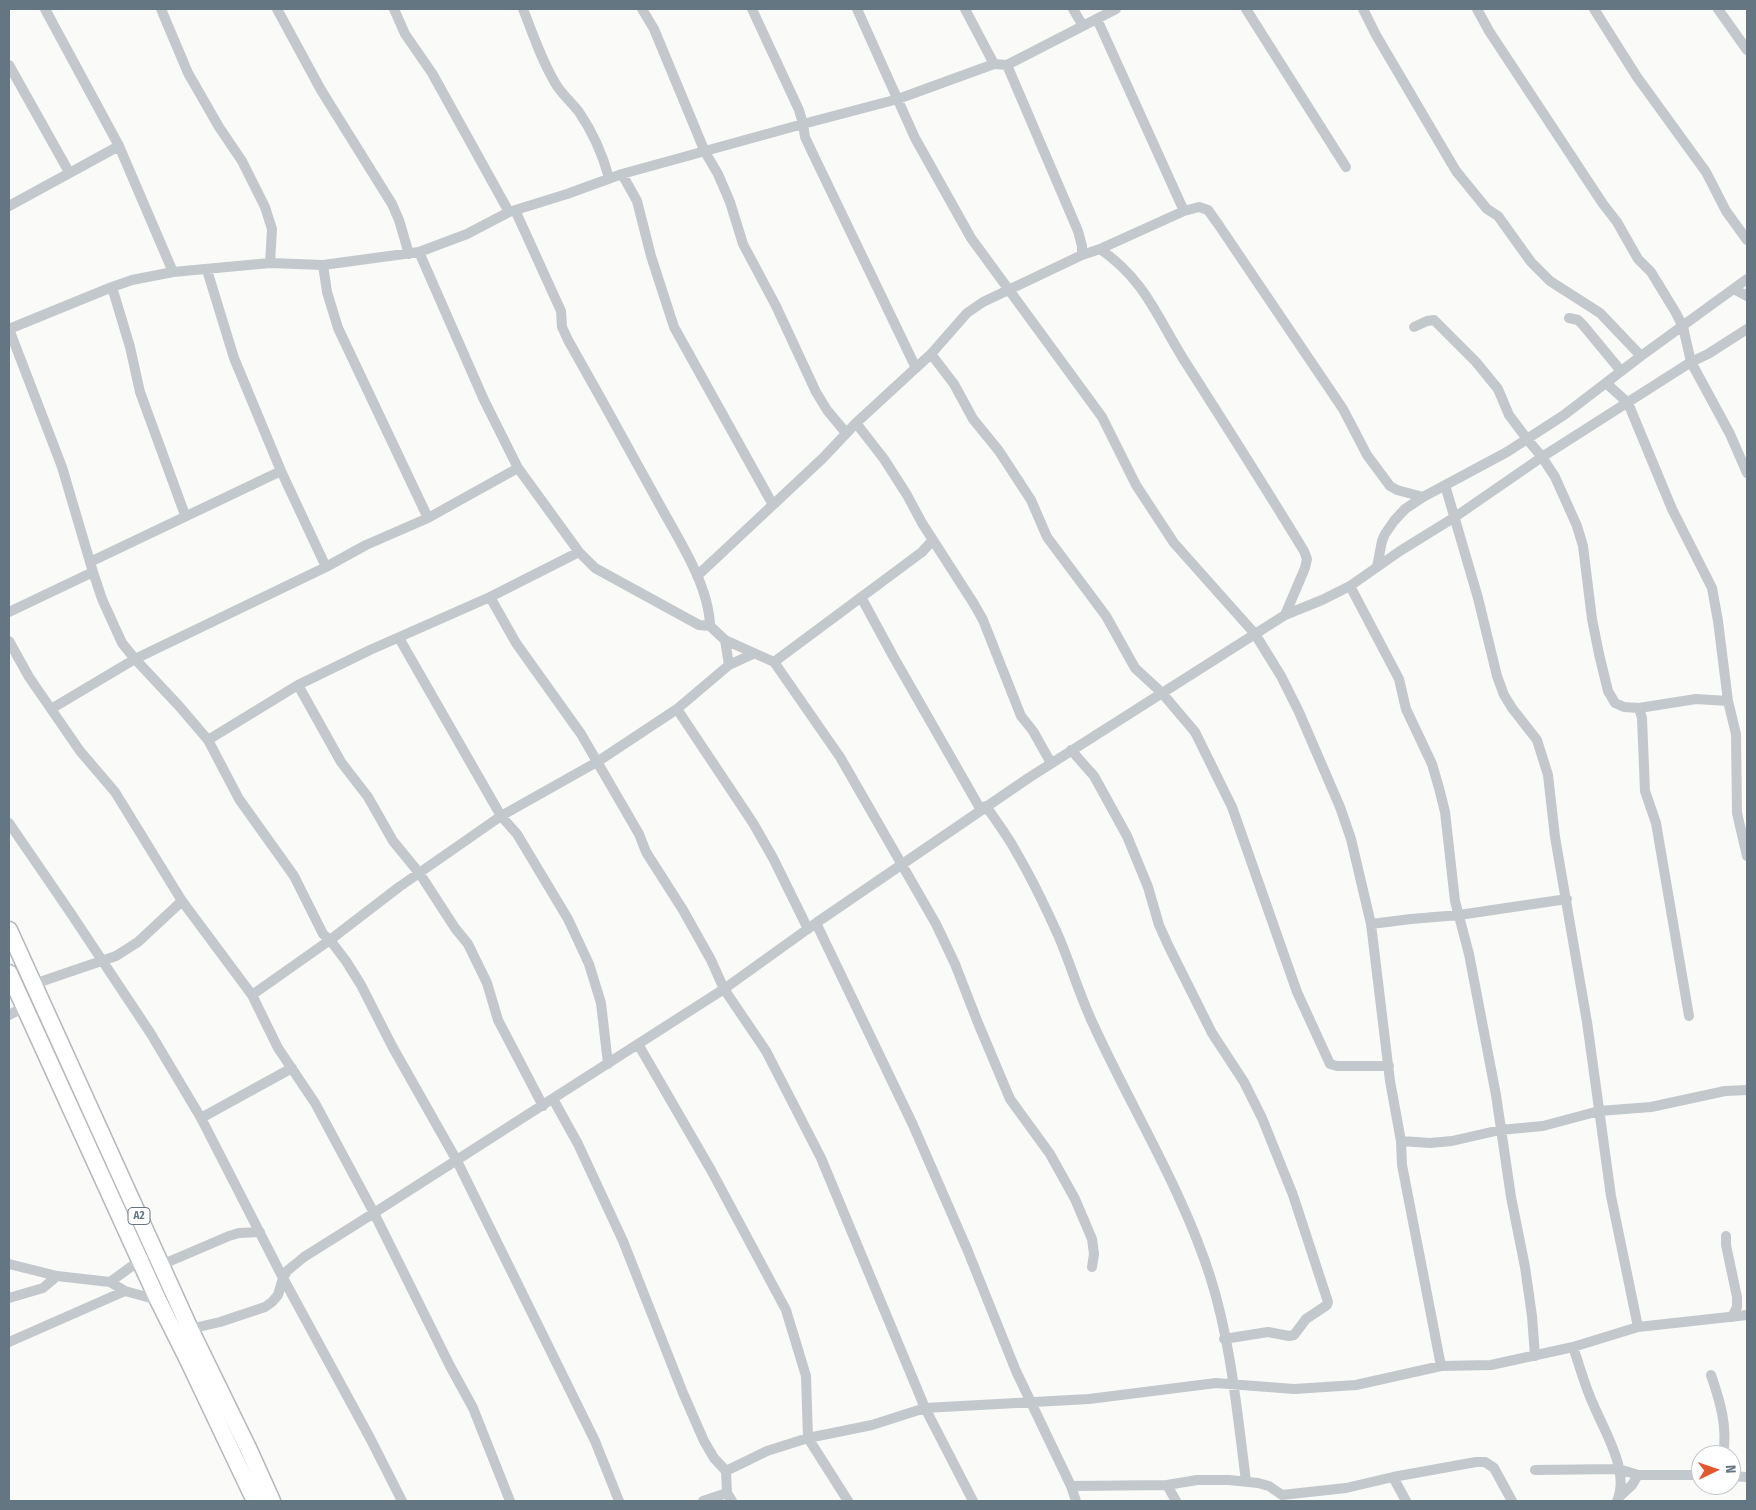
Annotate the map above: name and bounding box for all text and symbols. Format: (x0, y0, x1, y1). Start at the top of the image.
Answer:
road number: A2 (128, 1208, 150, 1224)
north arrow (1691, 1445, 1741, 1495)
text: N (1722, 1465, 1739, 1474)

